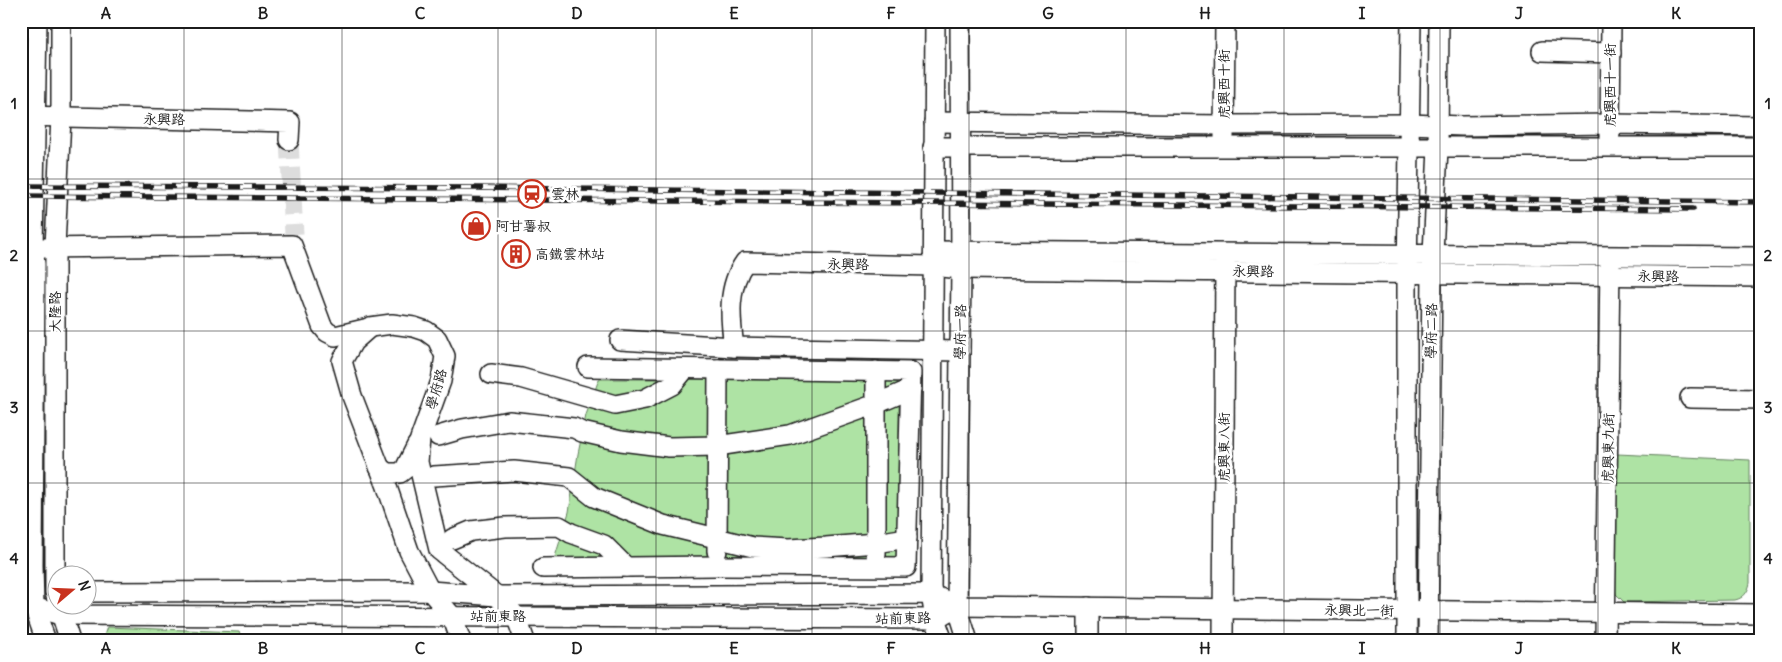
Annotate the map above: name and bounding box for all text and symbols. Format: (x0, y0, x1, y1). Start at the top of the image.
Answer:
text: A (101, 3, 111, 23)
text: B (258, 3, 269, 23)
text: C (415, 3, 426, 23)
text: D (571, 3, 583, 23)
text: E (729, 3, 739, 23)
text: F (886, 3, 896, 23)
text: G (1042, 3, 1054, 23)
text: H (1199, 3, 1211, 23)
text: I (1359, 3, 1366, 23)
text: J (1515, 3, 1524, 23)
text: K (1671, 3, 1681, 23)
street label: 虎興西十一街 (1601, 43, 1619, 127)
street label: 虎興西十街 (1215, 49, 1233, 119)
text: 1 (11, 93, 17, 113)
text: 1 (1765, 93, 1771, 113)
street label: 永興路 (143, 110, 185, 128)
station icon: 雲林 (517, 179, 547, 209)
place label: 雲林 (551, 185, 580, 203)
shop icon: 阿甘薯叔 (461, 211, 491, 241)
place label: 阿甘薯叔 (495, 217, 551, 235)
building icon: 高鐵雲林站 (501, 239, 531, 269)
text: 2 (10, 245, 19, 265)
place label: 高鐵雲林站 (535, 245, 605, 263)
text: 2 (1764, 245, 1773, 265)
street label: 永興路 (827, 255, 869, 273)
street label: 永興路 (1232, 262, 1274, 280)
street label: 永興路 (1637, 267, 1679, 285)
street label: 大隆路 (46, 291, 64, 333)
street label: 學府二路 (1422, 303, 1440, 359)
street label: 學府一路 (951, 304, 969, 360)
street label: 學府路 (422, 366, 450, 412)
text: 3 (9, 397, 19, 417)
text: 3 (1763, 397, 1773, 417)
street label: 虎興東八街 (1215, 412, 1233, 482)
street label: 虎興東九街 (1598, 413, 1618, 483)
text: 4 (9, 548, 19, 568)
text: 4 (1763, 548, 1773, 568)
north arrow (48, 564, 98, 614)
text: N (74, 578, 94, 593)
street label: 永興北一街 (1324, 600, 1394, 620)
street label: 站前東路 (470, 607, 526, 625)
street label: 站前東路 (875, 609, 931, 627)
text: A (101, 638, 111, 658)
text: B (258, 638, 269, 658)
text: C (415, 638, 426, 658)
text: D (571, 638, 583, 658)
text: E (729, 638, 739, 658)
text: F (886, 638, 896, 658)
text: G (1042, 638, 1054, 658)
text: H (1199, 638, 1211, 658)
text: I (1359, 638, 1366, 658)
text: J (1515, 638, 1524, 658)
text: K (1671, 638, 1681, 658)

